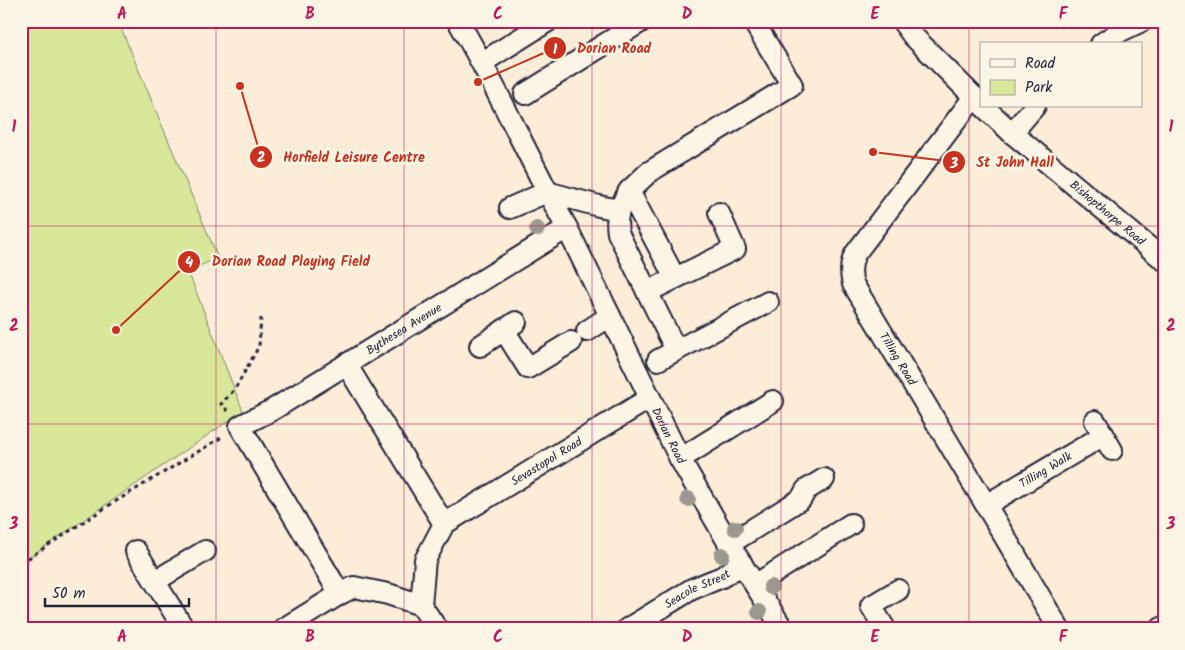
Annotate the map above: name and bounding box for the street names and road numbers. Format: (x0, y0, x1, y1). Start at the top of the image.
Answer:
street label: Bishopthorpe Road (1065, 176, 1150, 251)
street label: Bythesea Avenue (362, 298, 446, 360)
street label: Tilling Road (874, 329, 921, 390)
street label: Dorian Road (646, 404, 690, 469)
street label: Sevastopol Road (507, 432, 587, 491)
street label: Tilling Walk (1016, 447, 1076, 493)
street label: Seacole Street (661, 565, 735, 614)

